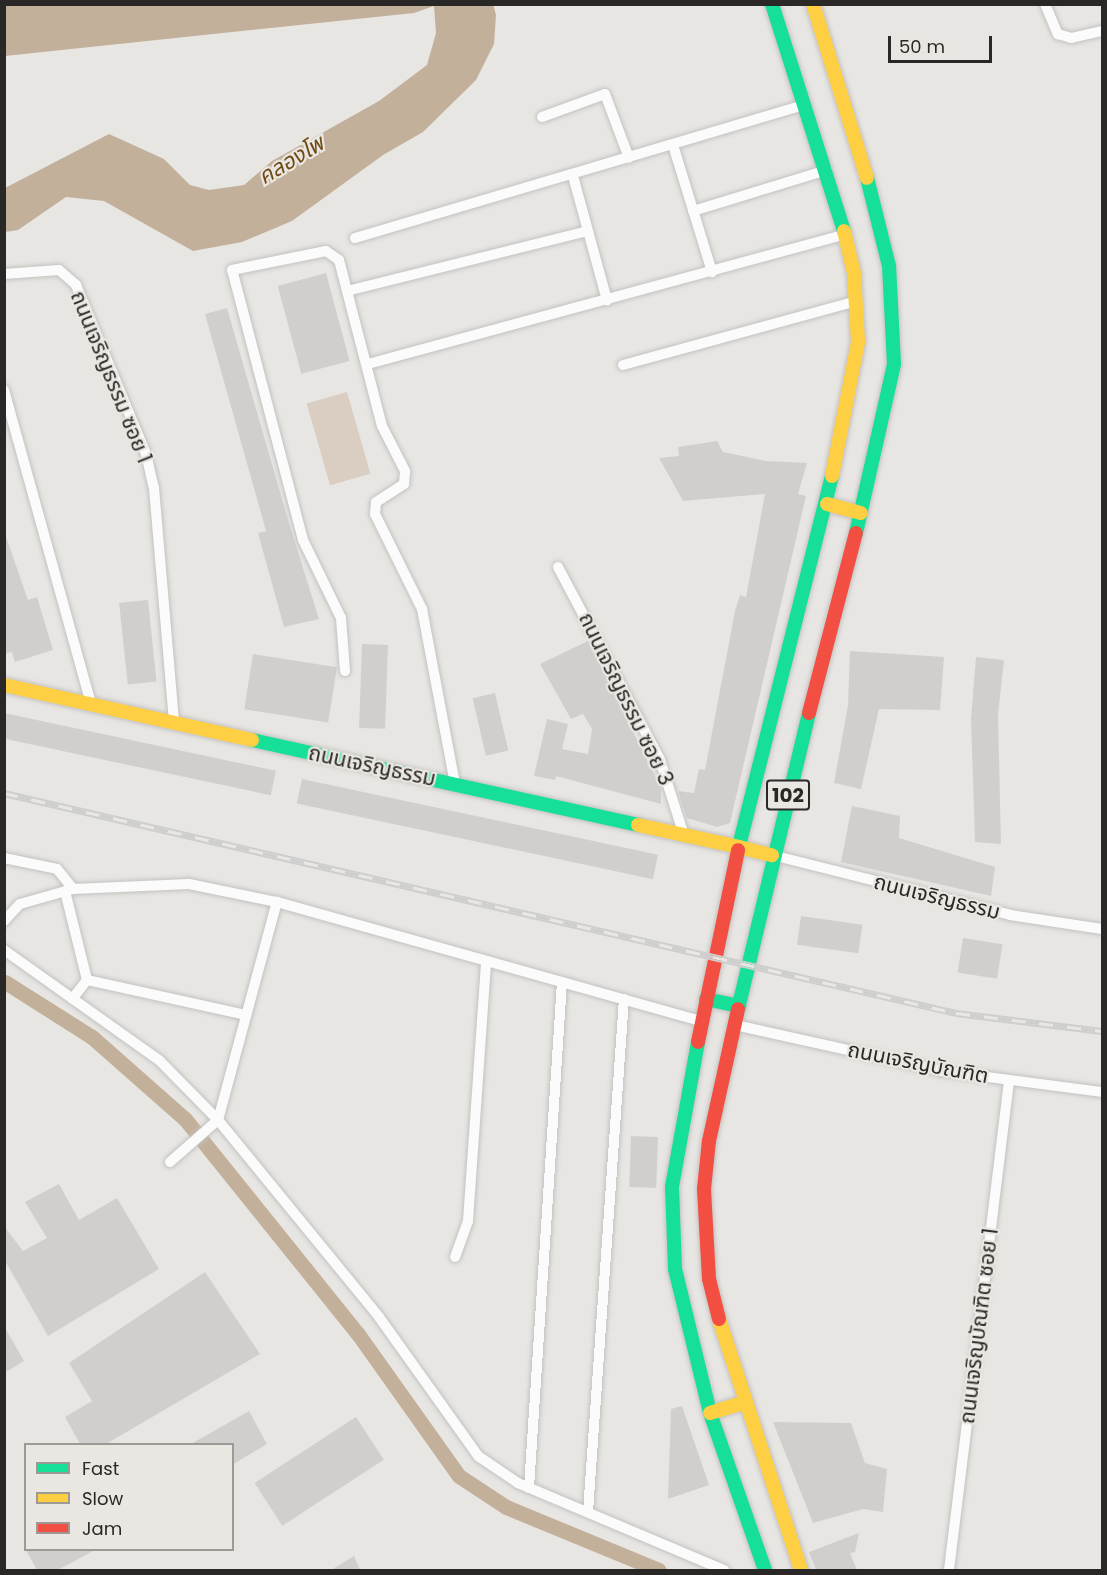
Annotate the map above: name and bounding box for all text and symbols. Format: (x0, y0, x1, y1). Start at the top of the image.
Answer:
scale bar (891, 24, 994, 62)
text: 50 m (899, 34, 945, 59)
water label: คลองโพ (253, 130, 329, 190)
street label: ถนนเจริญธรรม ซอย 1 (65, 287, 157, 467)
street label: ถนนเจริญธรรม ซอย 3 (573, 609, 679, 789)
street label: ถนนเจริญธรรม (306, 740, 438, 792)
road number: 102 (766, 778, 810, 812)
street label: ถนนเจริญธรรม (871, 869, 1003, 925)
street label: ถนนเจริญบัณฑิต (846, 1037, 990, 1089)
street label: ถนนเจริญบัณฑิต ซอย 1 (954, 1227, 1004, 1425)
legend (24, 1443, 234, 1551)
text: Fast (82, 1456, 119, 1481)
text: Slow (82, 1486, 123, 1511)
text: Jam (82, 1516, 122, 1541)

